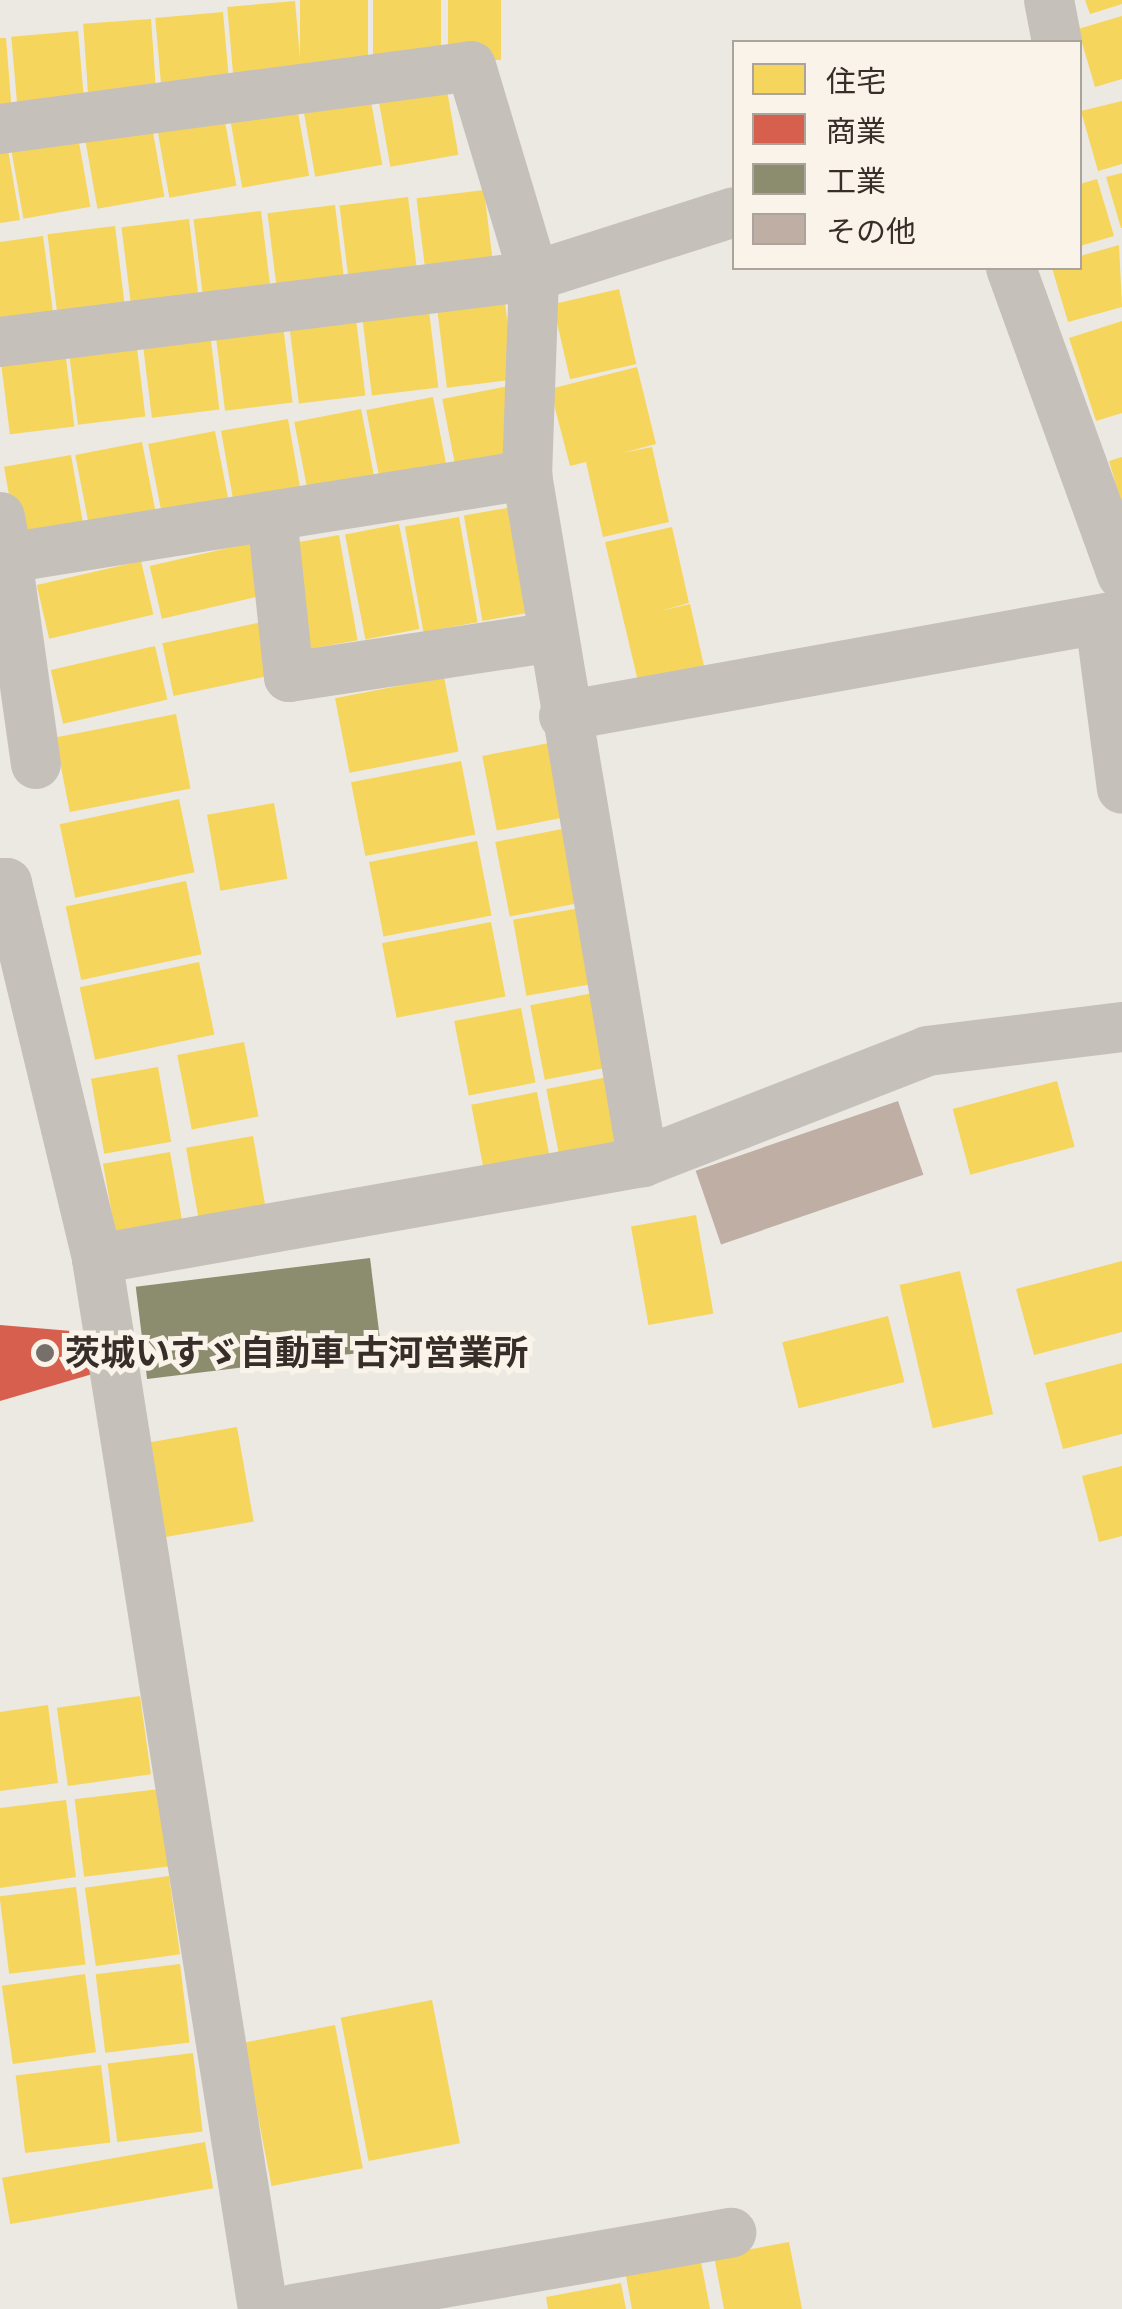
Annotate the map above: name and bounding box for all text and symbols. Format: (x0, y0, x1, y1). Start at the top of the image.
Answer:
legend (732, 40, 1082, 270)
text: 住宅 (826, 64, 886, 100)
text: 商業 (826, 114, 886, 150)
text: 工業 (826, 164, 886, 200)
text: その他 (826, 214, 916, 250)
place label: 茨城いすゞ自動車 古河営業所 (65, 1332, 528, 1374)
marker: 茨城いすゞ自動車 古河営業所 (34, 1342, 56, 1364)

